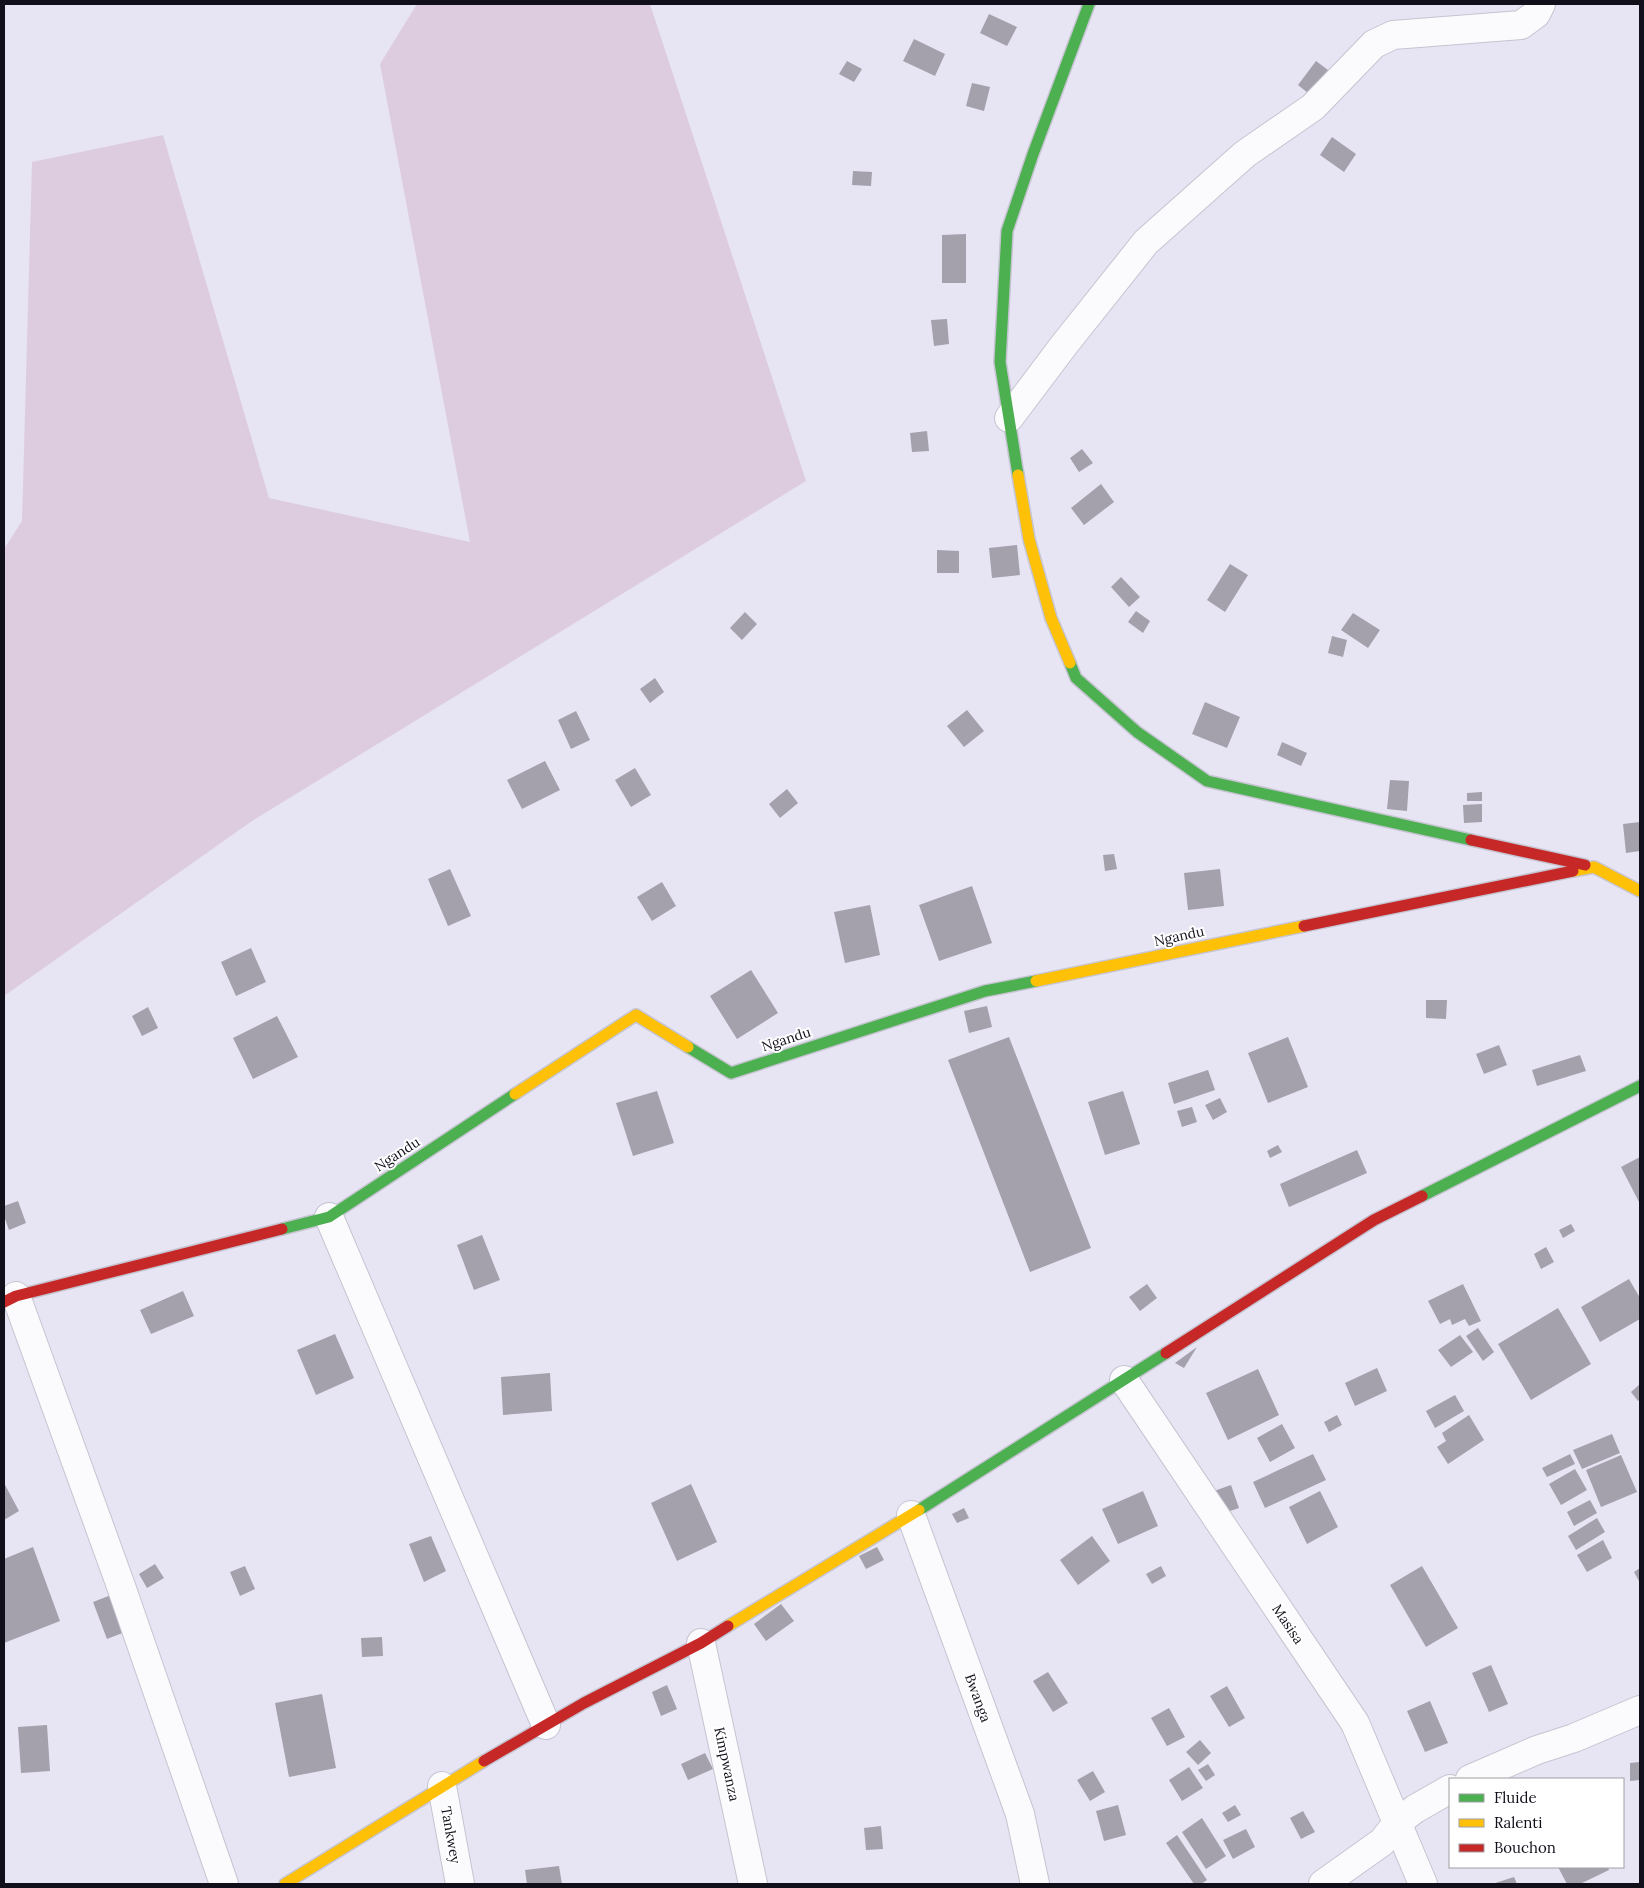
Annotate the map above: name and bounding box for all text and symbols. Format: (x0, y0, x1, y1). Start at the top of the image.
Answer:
street label: Ngandu (1152, 922, 1206, 950)
street label: Ngandu (759, 1023, 813, 1055)
street label: Ngandu (371, 1133, 423, 1175)
street label: Masisa (1268, 1601, 1308, 1647)
street label: Bwanga (961, 1671, 995, 1725)
street label: Kimpwanza (710, 1725, 744, 1803)
legend (1449, 1778, 1624, 1868)
text: Fluide (1494, 1788, 1537, 1807)
street label: Tankwey (437, 1805, 465, 1866)
text: Ralenti (1494, 1813, 1542, 1832)
text: Bouchon (1494, 1838, 1556, 1857)

